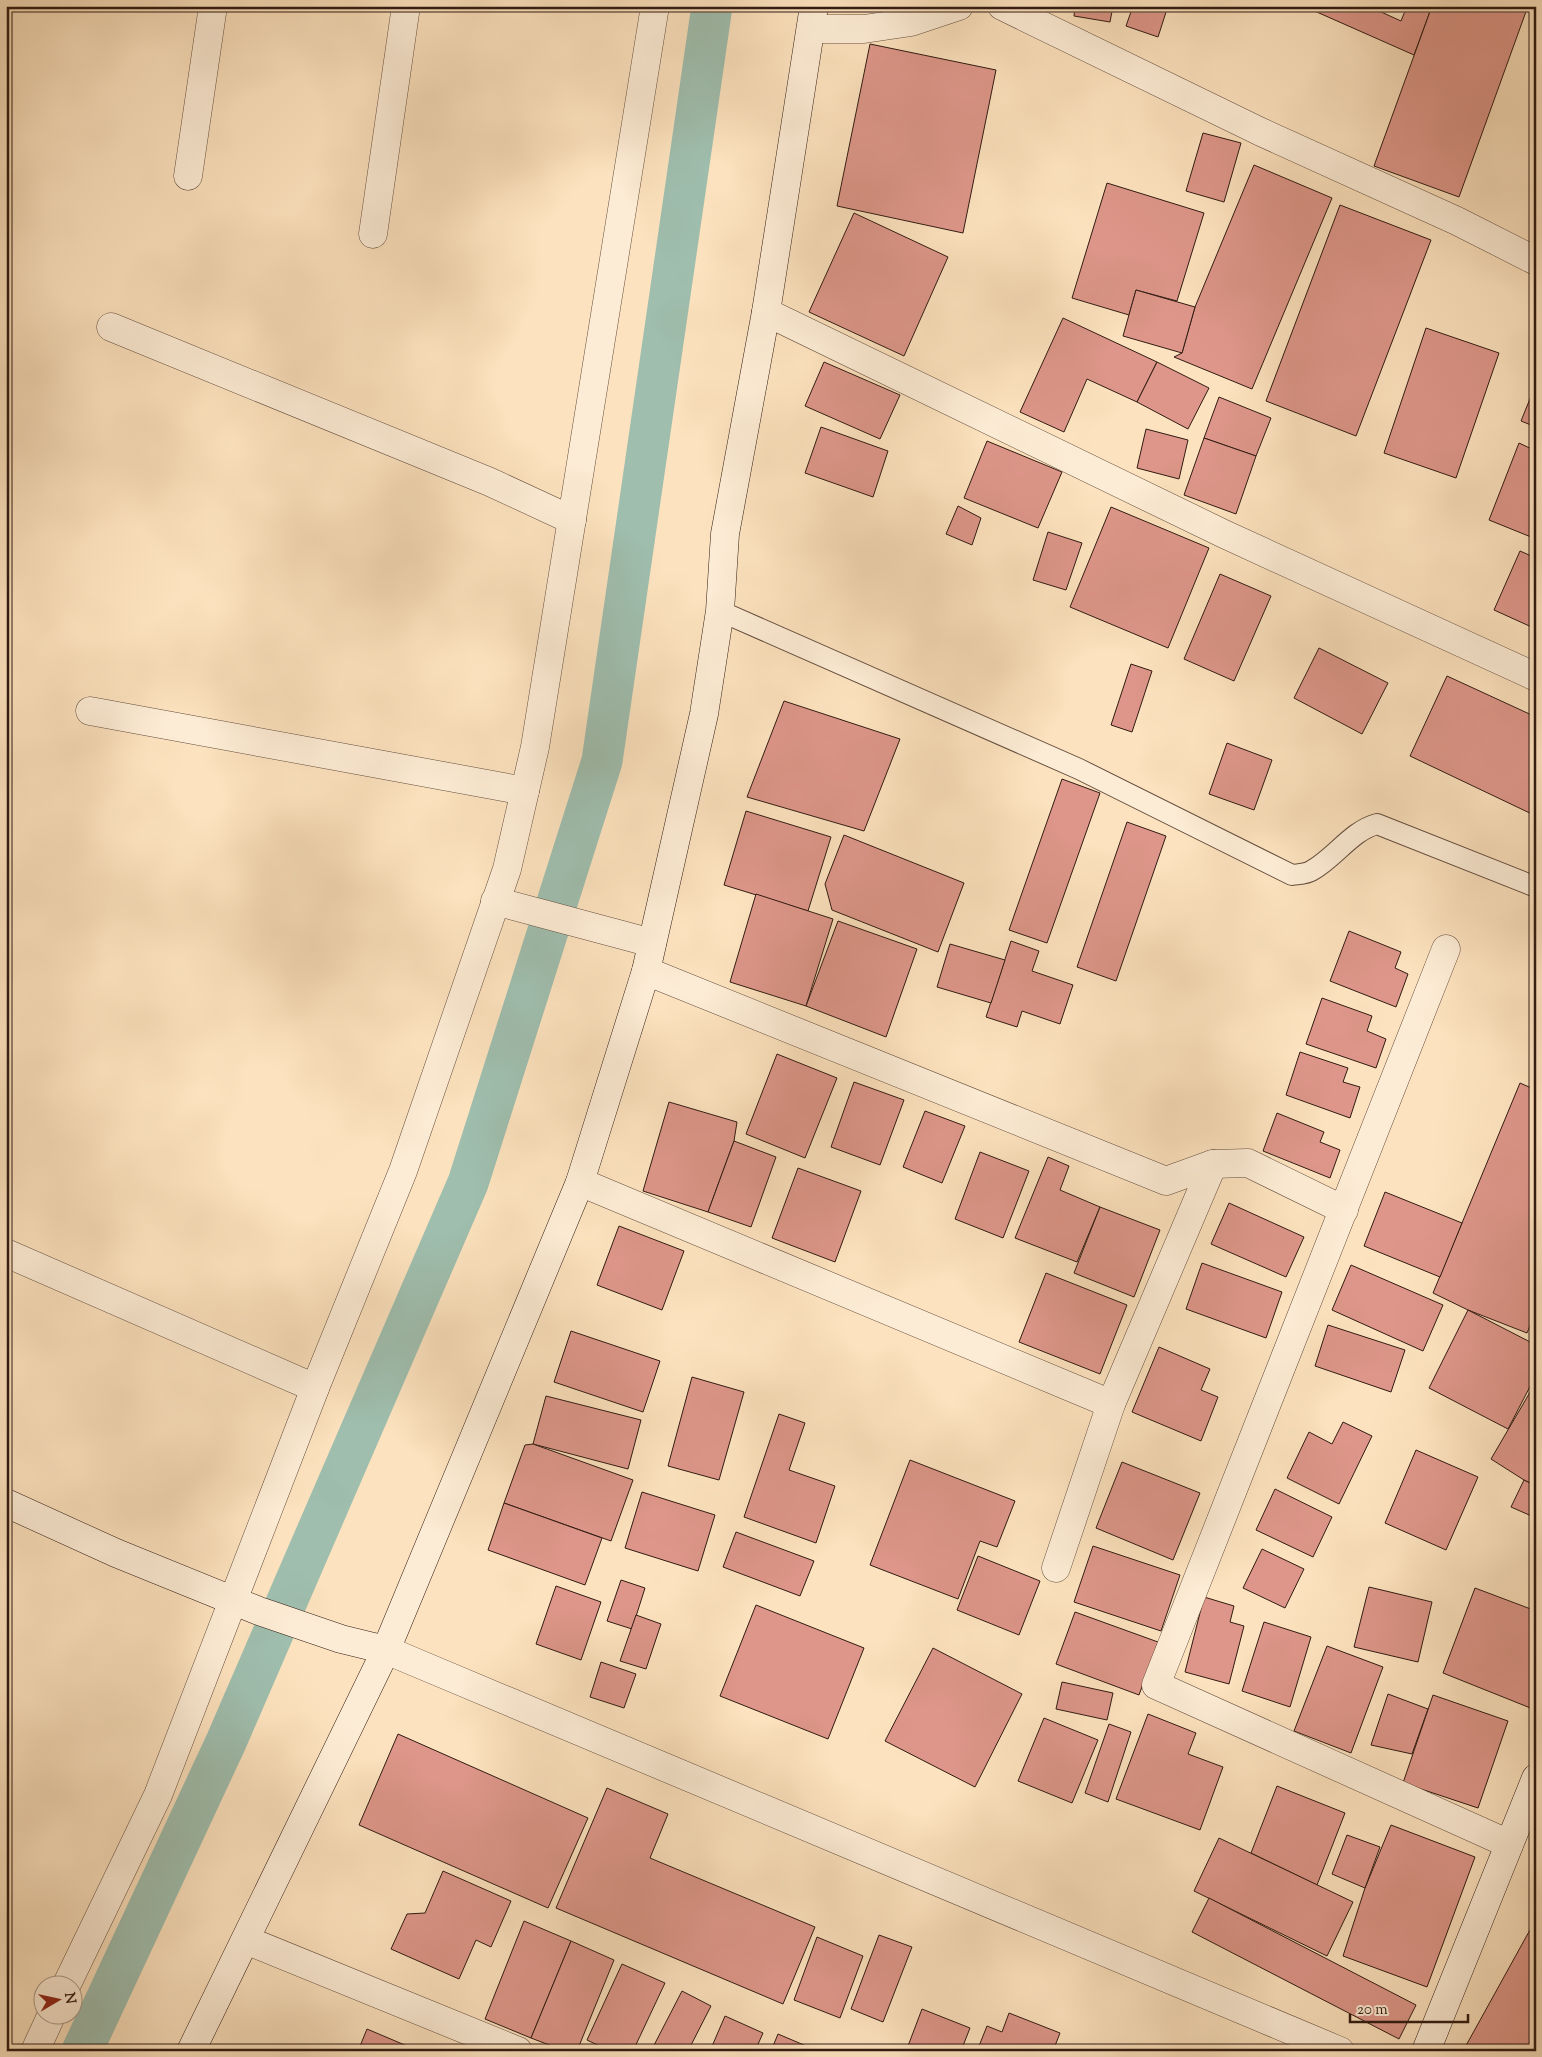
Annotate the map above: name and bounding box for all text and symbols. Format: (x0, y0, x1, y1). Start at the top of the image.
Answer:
north arrow (32, 1974, 82, 2024)
text: N (58, 1991, 80, 2005)
scale bar (1350, 1992, 1467, 2024)
text: 20 m (1357, 2000, 1388, 2021)

